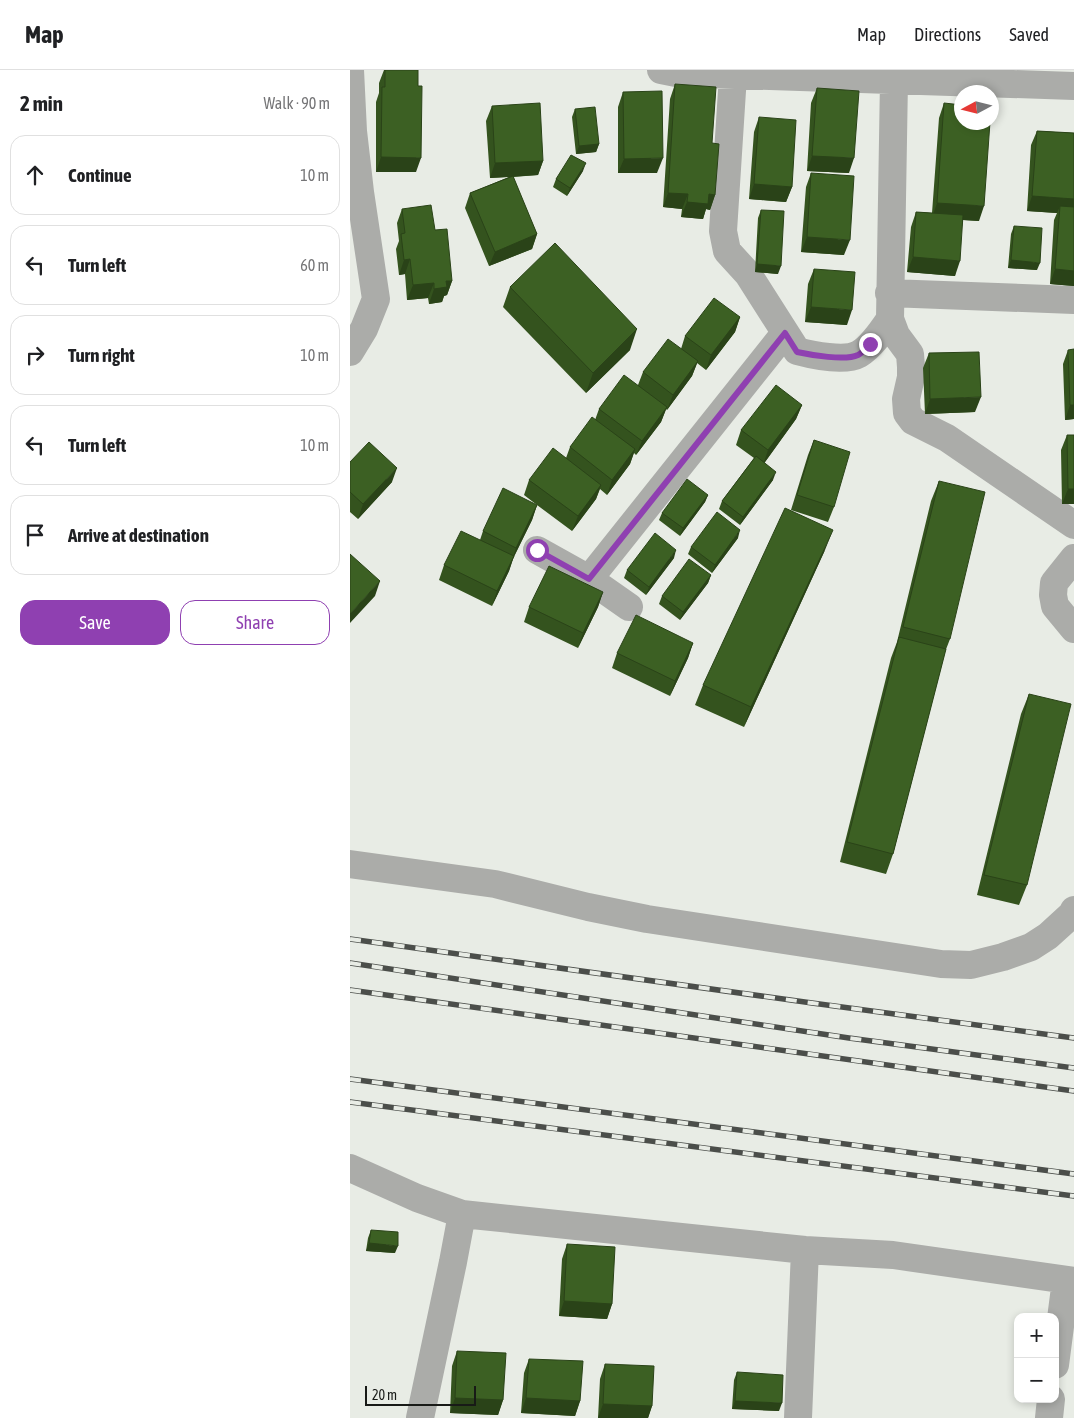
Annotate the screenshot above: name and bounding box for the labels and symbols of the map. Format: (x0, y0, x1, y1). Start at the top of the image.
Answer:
north arrow (954, 85, 999, 130)
route end (859, 333, 882, 356)
route start (526, 539, 549, 562)
scale bar (365, 1383, 476, 1406)

